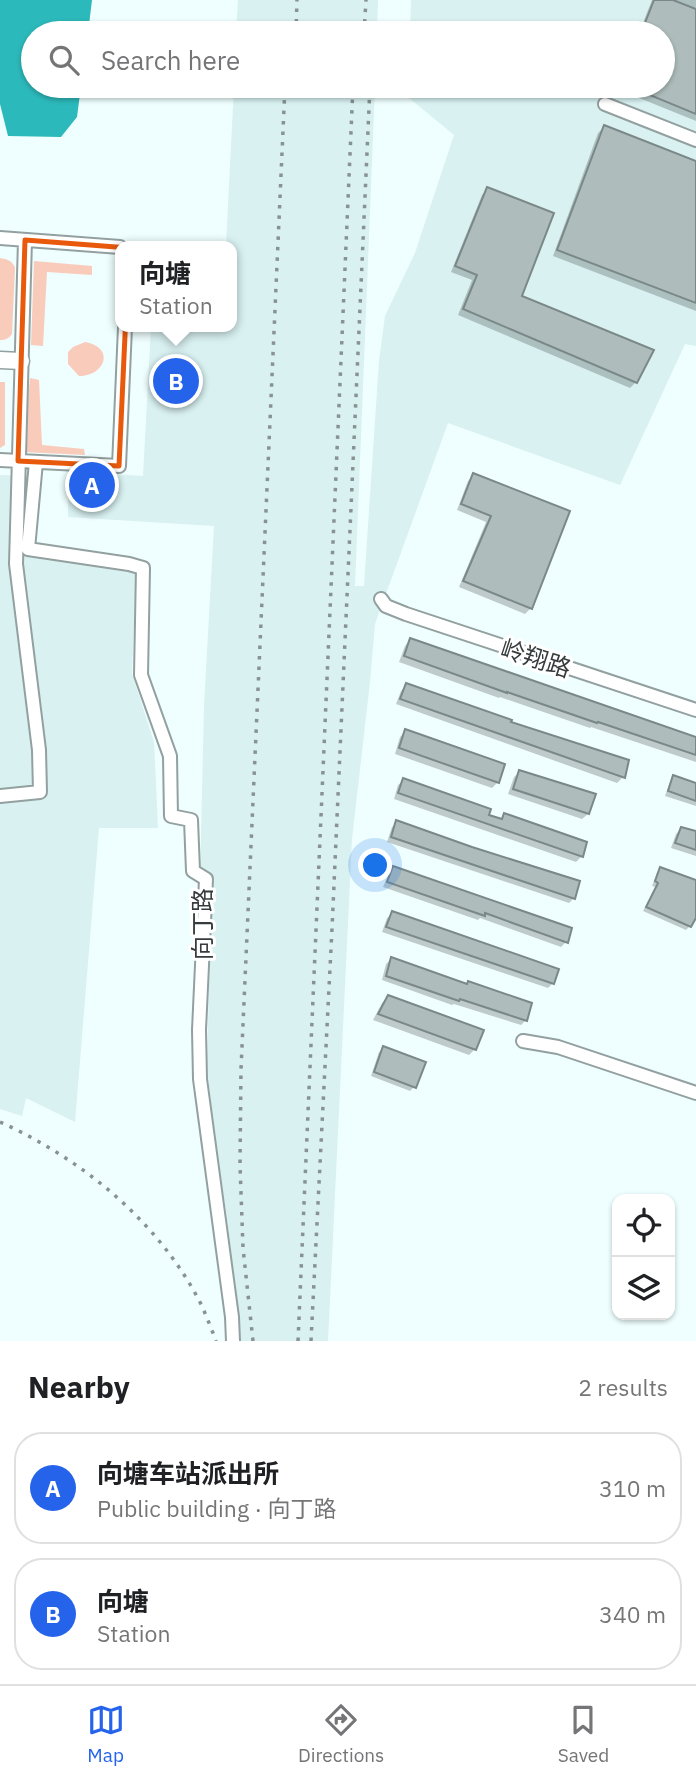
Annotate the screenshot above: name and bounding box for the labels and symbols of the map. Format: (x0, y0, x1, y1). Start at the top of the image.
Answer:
pin: B (153, 355, 199, 407)
pin: A (69, 459, 115, 511)
street label: 岭翔路 (497, 632, 575, 684)
your location (358, 848, 392, 882)
street label: 向丁路 (186, 888, 218, 960)

